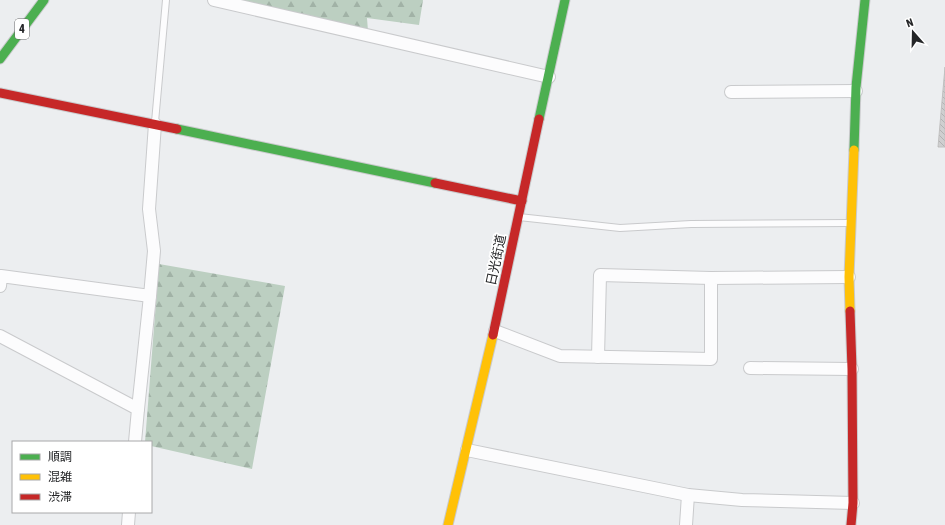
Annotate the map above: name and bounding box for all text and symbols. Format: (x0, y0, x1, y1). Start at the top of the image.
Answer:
north arrow (893, 12, 933, 52)
text: N (904, 16, 915, 29)
road number: 4 (15, 19, 29, 39)
street label: 日光街道 (483, 233, 509, 287)
legend (12, 441, 152, 513)
text: 順調 (48, 450, 72, 464)
text: 混雑 (48, 470, 72, 484)
text: 渋滞 (48, 490, 72, 504)

